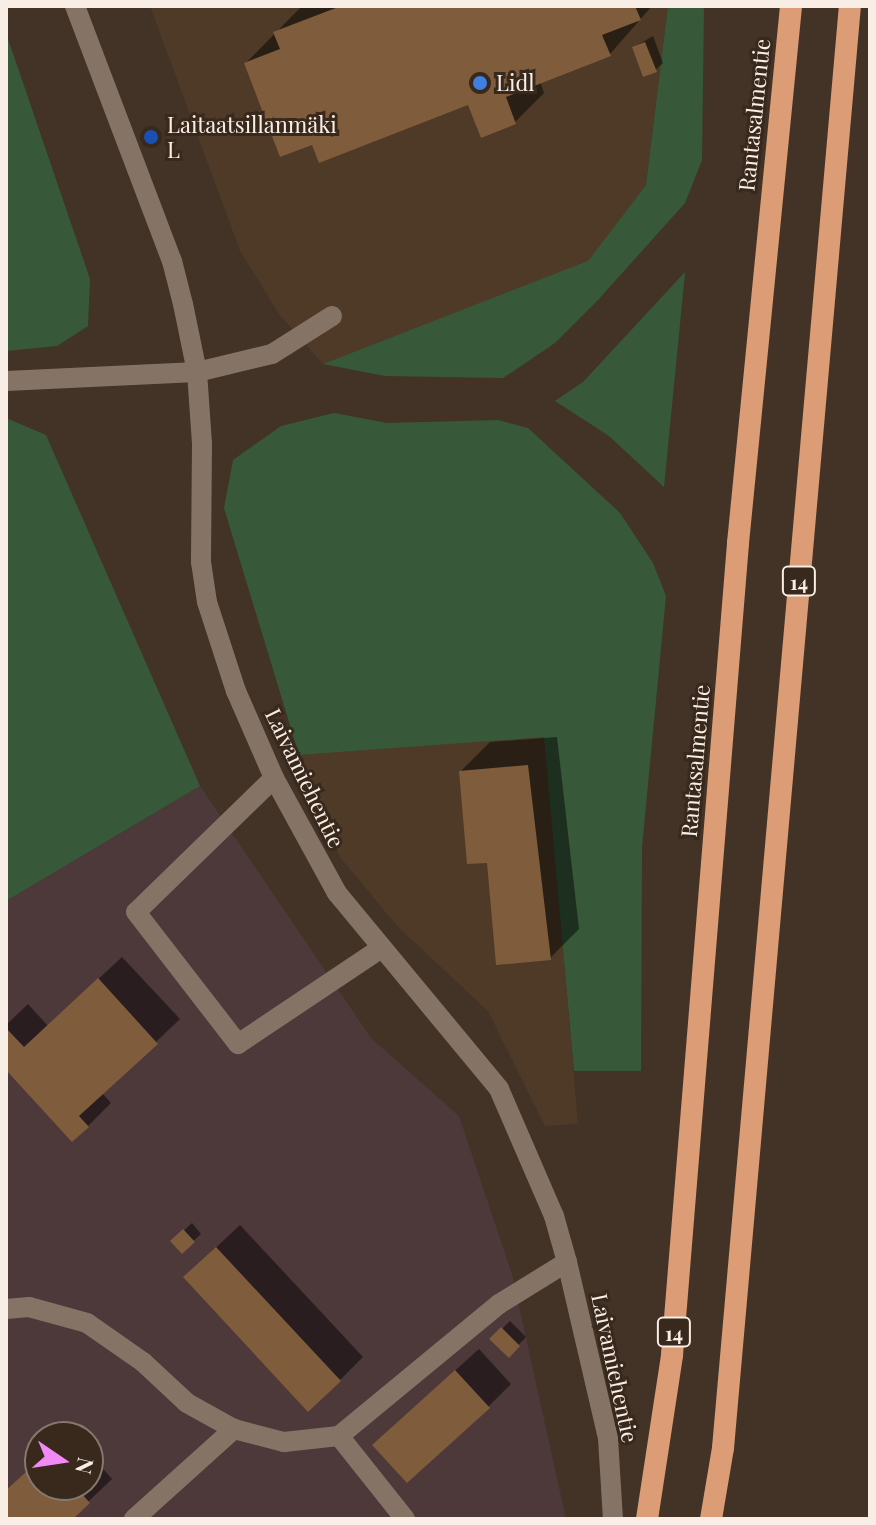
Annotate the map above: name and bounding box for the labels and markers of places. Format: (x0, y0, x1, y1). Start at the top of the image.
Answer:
place label: Lidl (496, 70, 534, 96)
marker: Lidl (471, 74, 489, 92)
place label: Laitaatsillanmäki L (167, 111, 337, 162)
marker: Laitaatsillanmäki L (142, 128, 160, 146)

